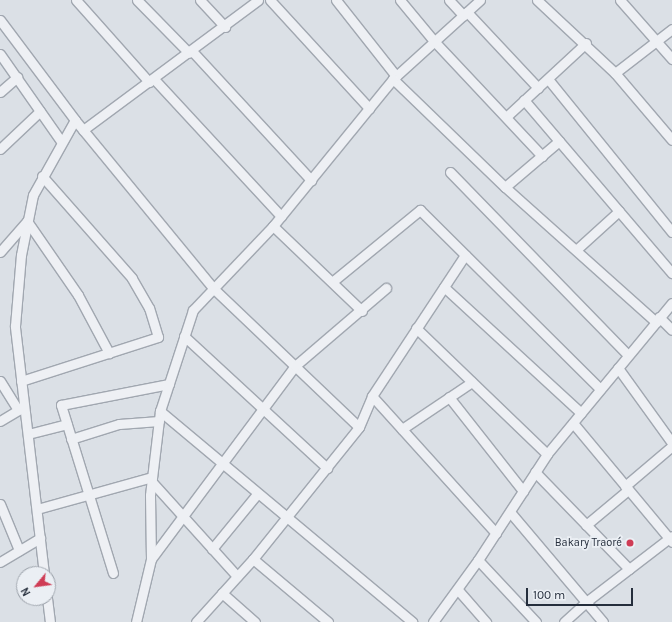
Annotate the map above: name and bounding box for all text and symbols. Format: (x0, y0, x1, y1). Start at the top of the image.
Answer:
place label: Bakary Traoré (555, 536, 622, 550)
marker: Bakary Traoré (625, 538, 635, 548)
north arrow (16, 566, 56, 606)
scale bar (528, 580, 635, 606)
text: N (18, 585, 34, 598)
text: 100 m (533, 588, 565, 602)

